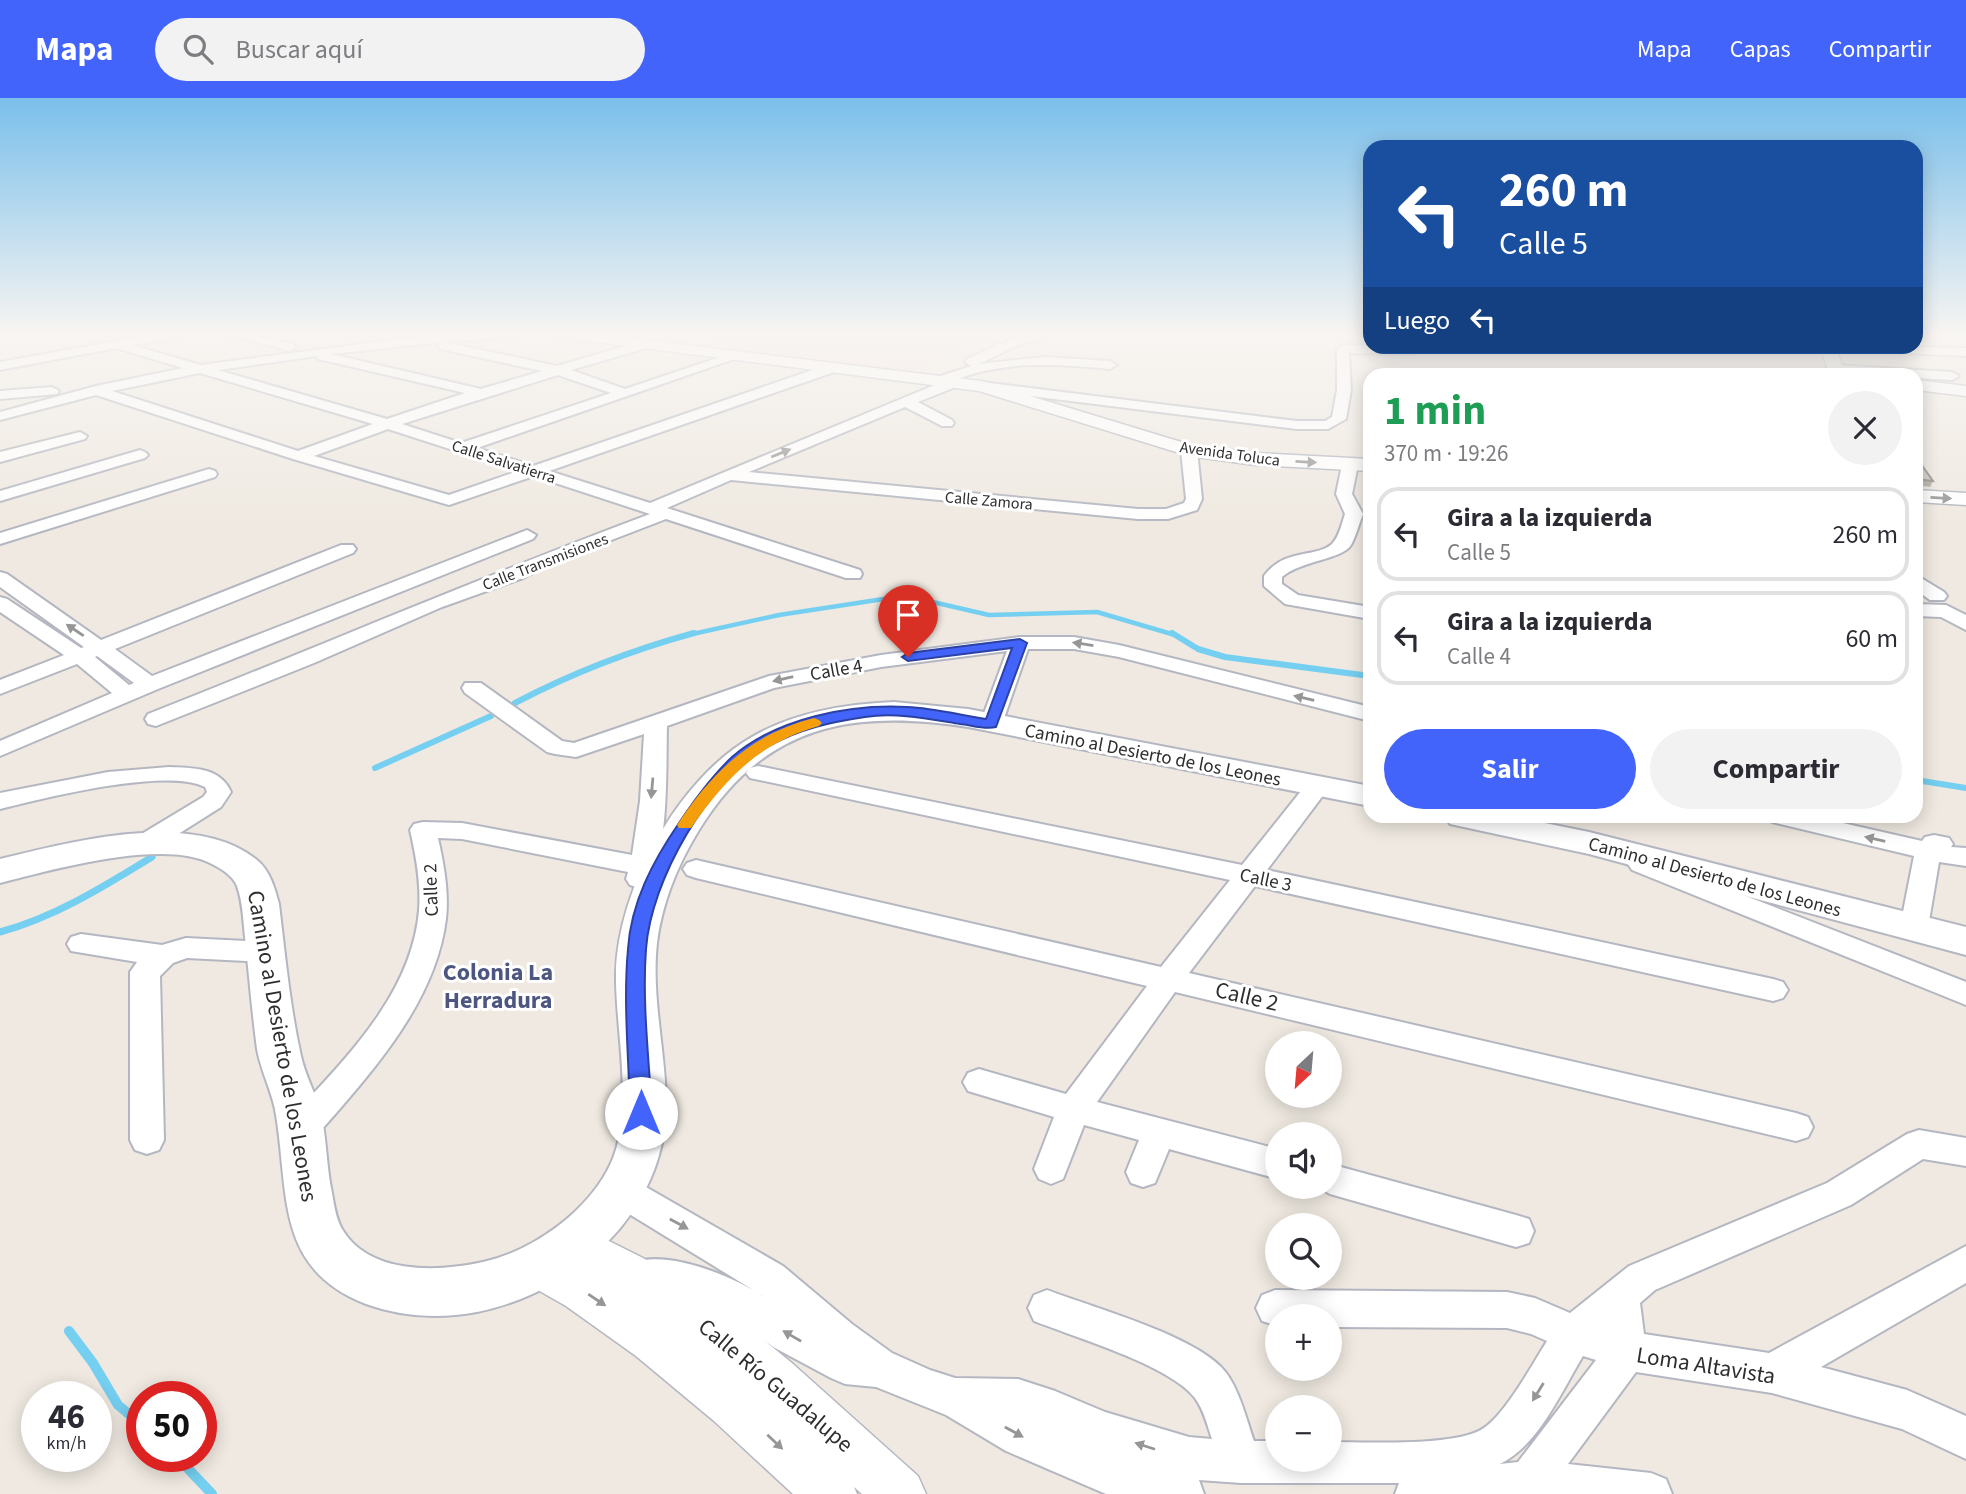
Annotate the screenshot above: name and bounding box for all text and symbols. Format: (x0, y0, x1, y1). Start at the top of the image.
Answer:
search box (155, 18, 645, 81)
text: Mapa (35, 26, 113, 73)
icon: search (179, 30, 217, 68)
text: Buscar aquí (235, 31, 363, 68)
text: Mapa (1637, 32, 1692, 67)
text: Capas (1730, 32, 1791, 67)
text: Compartir (1829, 32, 1931, 67)
text: 260 m (1499, 156, 1628, 226)
icon: left (1384, 168, 1475, 259)
text: Calle 5 (1499, 221, 1588, 267)
icon: left (1464, 301, 1502, 339)
text: Luego (1384, 302, 1450, 339)
text: 1 min (1384, 381, 1486, 441)
button: close (1828, 391, 1902, 465)
street label: Calle Salvatierra (449, 435, 559, 489)
street label: Avenida Toluca (1178, 436, 1281, 472)
text: 370 m · 19:26 (1384, 437, 1508, 470)
one-way arrow (771, 447, 792, 458)
one-way arrow (1295, 457, 1317, 468)
street label: Calle Zamora (944, 486, 1034, 516)
one-way arrow (1930, 492, 1952, 503)
text: Gira a la izquierda (1447, 499, 1652, 536)
icon: left (1388, 515, 1426, 553)
text: 260 m (1832, 516, 1898, 553)
street label: Calle Transmisiones (479, 528, 612, 596)
text: Calle 5 (1447, 536, 1511, 569)
pin (878, 585, 938, 657)
icon: arrive (889, 596, 927, 634)
text: Gira a la izquierda (1447, 603, 1652, 640)
icon: left (1388, 619, 1426, 657)
text: 60 m (1845, 620, 1898, 657)
one-way arrow (66, 624, 85, 637)
one-way arrow (1072, 638, 1094, 649)
text: Calle 4 (1447, 640, 1511, 673)
street label: Calle 4 (808, 653, 865, 688)
one-way arrow (772, 673, 794, 684)
one-way arrow (1293, 692, 1315, 703)
street label: Camino al Desierto de los Leones (1022, 717, 1283, 794)
button: Salir (1384, 729, 1636, 809)
button: Compartir (1650, 729, 1902, 809)
one-way arrow (646, 778, 657, 800)
street label: Camino al Desierto de los Leones (1585, 831, 1844, 924)
one-way arrow (1864, 833, 1886, 844)
street label: Calle 3 (1237, 862, 1294, 899)
street label: Calle 2 (417, 863, 446, 917)
street label: Camino al Desierto de los Leones (239, 888, 326, 1204)
district label: Colonia La Herradura (443, 955, 553, 1018)
street label: Calle 2 (1212, 973, 1282, 1020)
north arrow (1265, 1031, 1342, 1108)
map controls (1265, 1031, 1342, 1472)
position arrow (604, 1076, 678, 1150)
button: sound (1265, 1122, 1342, 1199)
button: search (1265, 1213, 1342, 1290)
one-way arrow (669, 1218, 689, 1230)
one-way arrow (587, 1294, 607, 1307)
button: + (1265, 1304, 1342, 1381)
street label: Calle Río Guadalupe (691, 1311, 860, 1460)
one-way arrow (783, 1330, 802, 1342)
street label: Loma Altavista (1634, 1338, 1778, 1393)
speed limit sign: 50 (126, 1381, 217, 1472)
one-way arrow (1532, 1383, 1545, 1402)
text: 46 (48, 1392, 85, 1442)
button: − (1265, 1395, 1342, 1472)
one-way arrow (1004, 1426, 1024, 1438)
text: km/h (47, 1431, 86, 1456)
one-way arrow (766, 1433, 783, 1449)
one-way arrow (1134, 1440, 1155, 1450)

